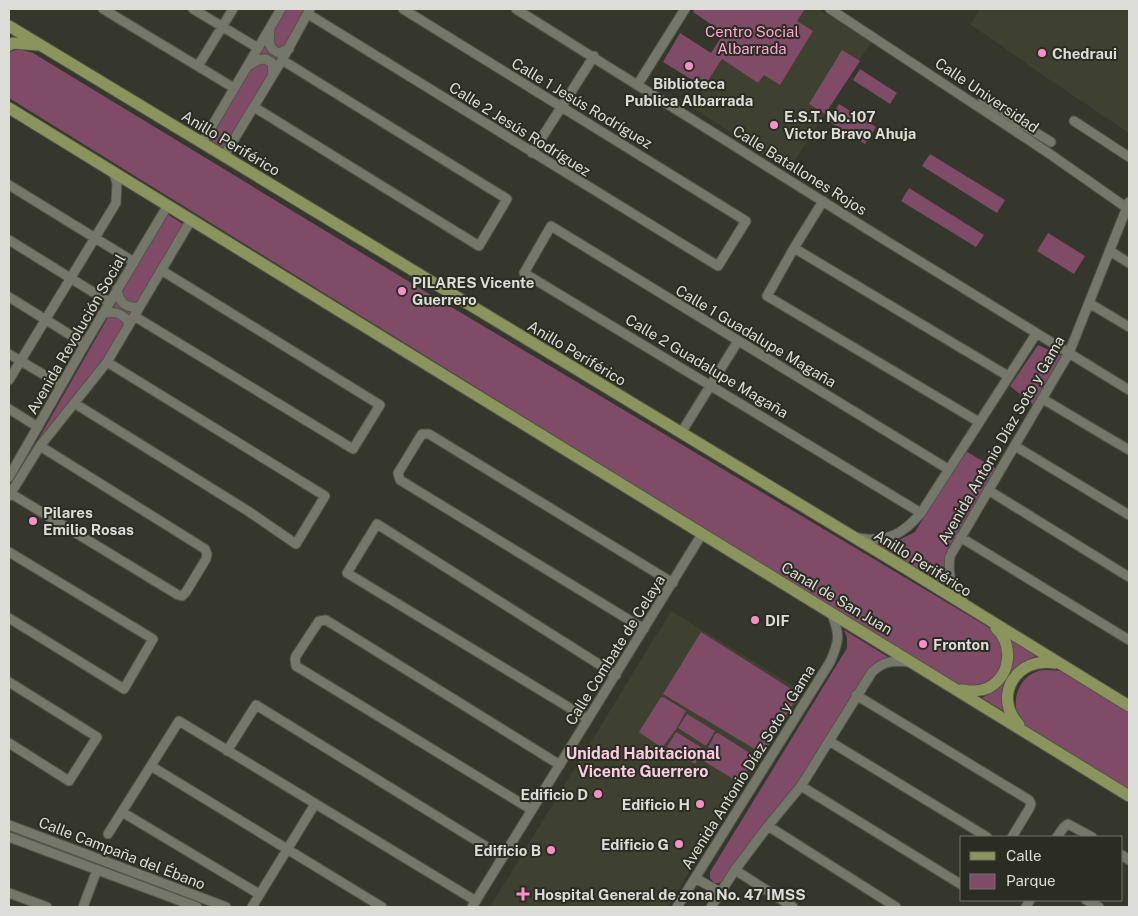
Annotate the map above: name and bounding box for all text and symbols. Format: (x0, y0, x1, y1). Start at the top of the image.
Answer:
park label: Centro Social Albarrada (705, 23, 799, 57)
place label: Chedraui (1052, 45, 1117, 62)
marker: Chedraui (1036, 47, 1048, 59)
street label: Calle 1 Jesús Rodríguez (509, 54, 655, 152)
street label: Calle Universidad (932, 54, 1042, 136)
marker: Biblioteca Publica Albarrada (683, 60, 695, 72)
place label: Biblioteca Publica Albarrada (625, 75, 753, 109)
street label: Calle 2 Jesús Rodríguez (446, 78, 594, 180)
street label: Anillo Periférico (179, 107, 283, 179)
place label: E.S.T. No.107 Victor Bravo Ahuja (784, 108, 916, 142)
marker: E.S.T. No.107 Victor Bravo Ahuja (768, 119, 780, 131)
street label: Calle Batallones Rojos (730, 122, 870, 218)
street label: Avenida Revolución Social (23, 251, 129, 417)
place label: PILARES Vicente Guerrero (412, 274, 534, 308)
street label: Calle 1 Guadalupe Magaña (673, 281, 839, 391)
marker: PILARES Vicente Guerrero (396, 285, 408, 297)
street label: Calle 2 Guadalupe Magaña (623, 311, 791, 421)
street label: Anillo Periférico (525, 317, 629, 389)
street label: Avenida Antonio Díaz Soto y Gama (934, 333, 1068, 547)
place label: Pilares Emilio Rosas (43, 504, 134, 538)
marker: Pilares Emilio Rosas (27, 515, 39, 527)
street label: Anillo Periférico (871, 526, 975, 600)
street label: Canal de San Juan (778, 558, 896, 638)
street label: Calle Combate de Celaya (562, 572, 668, 728)
place label: DIF (765, 612, 790, 629)
marker: DIF (749, 614, 761, 626)
place label: Fronton (933, 636, 989, 653)
marker: Fronton (917, 638, 929, 650)
street label: Avenida Antonio Díaz Soto y Gama (678, 662, 818, 872)
district label: Unidad Habitacional Vicente Guerrero (566, 744, 720, 781)
place label: Edificio D (520, 786, 588, 803)
marker: Edificio D (592, 788, 604, 800)
place label: Edificio H (622, 796, 690, 813)
marker: Edificio H (694, 798, 706, 810)
street label: Calle Campaña del Ébano (36, 813, 208, 893)
place label: Edificio G (601, 836, 669, 853)
legend (960, 836, 1123, 901)
marker: Edificio G (673, 838, 685, 850)
place label: Edificio B (474, 842, 541, 859)
marker: Edificio B (545, 844, 557, 856)
text: Calle (1006, 847, 1042, 864)
text: Parque (1006, 872, 1056, 889)
place label: Hospital General de zona No. 47 IMSS (534, 886, 806, 903)
marker: Hospital General de zona No. 47 IMSS (516, 887, 530, 901)

